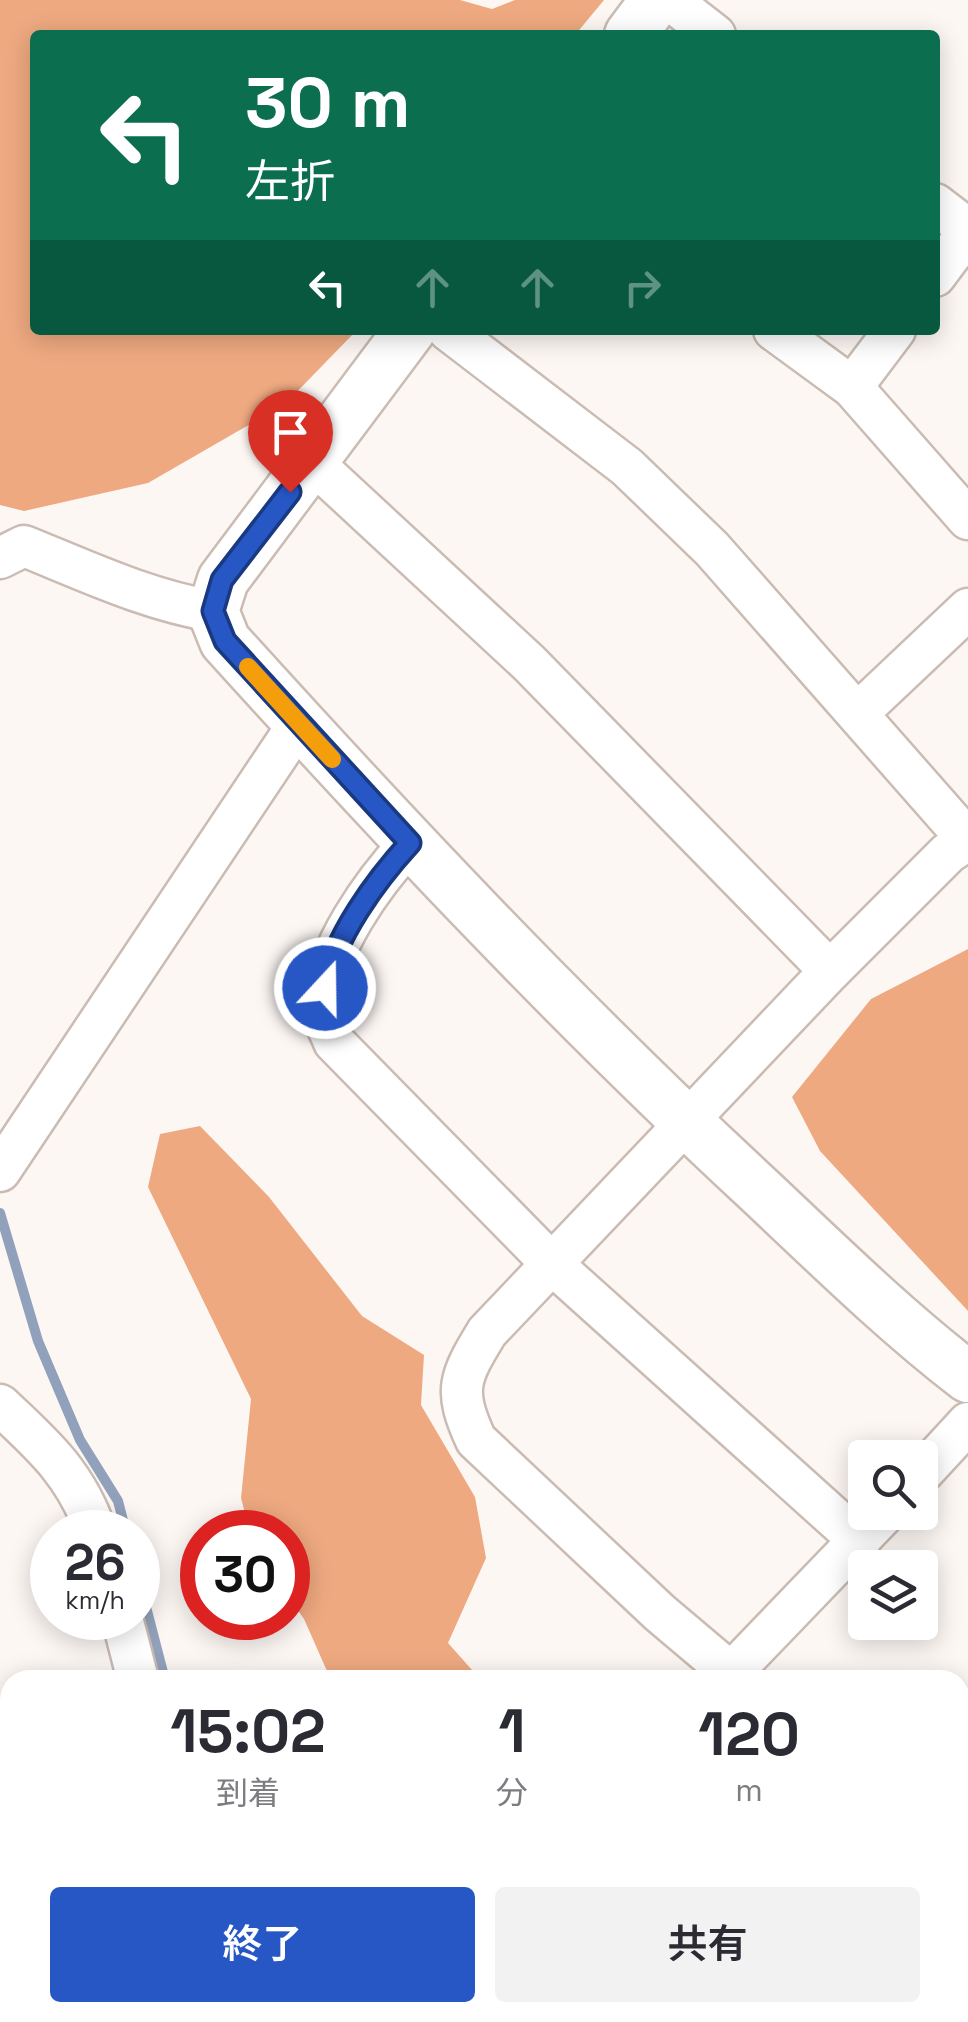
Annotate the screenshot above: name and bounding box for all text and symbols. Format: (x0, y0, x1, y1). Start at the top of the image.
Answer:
text: 30 m (245, 58, 410, 147)
icon: left (80, 70, 210, 200)
text: 左折 (245, 153, 335, 210)
icon: left (300, 260, 355, 315)
icon: ahead (405, 260, 460, 315)
icon: ahead (510, 260, 565, 315)
icon: right (615, 260, 670, 315)
pin (248, 390, 333, 493)
icon: arrive (263, 405, 318, 460)
position arrow (273, 936, 377, 1040)
map controls (848, 1440, 938, 1640)
button: search (848, 1440, 938, 1530)
speed limit sign: 30 (180, 1510, 310, 1640)
text: 26 (65, 1531, 125, 1595)
button: layers (848, 1550, 938, 1640)
text: km/h (65, 1584, 125, 1616)
text: 15:02 (170, 1693, 326, 1770)
text: 1 (498, 1693, 526, 1770)
text: 120 (698, 1696, 800, 1773)
text: m (735, 1770, 763, 1810)
text: 到着 (216, 1773, 280, 1813)
text: 分 (496, 1773, 528, 1813)
button: 終了 (50, 1887, 475, 2002)
button: 共有 (495, 1887, 920, 2002)

